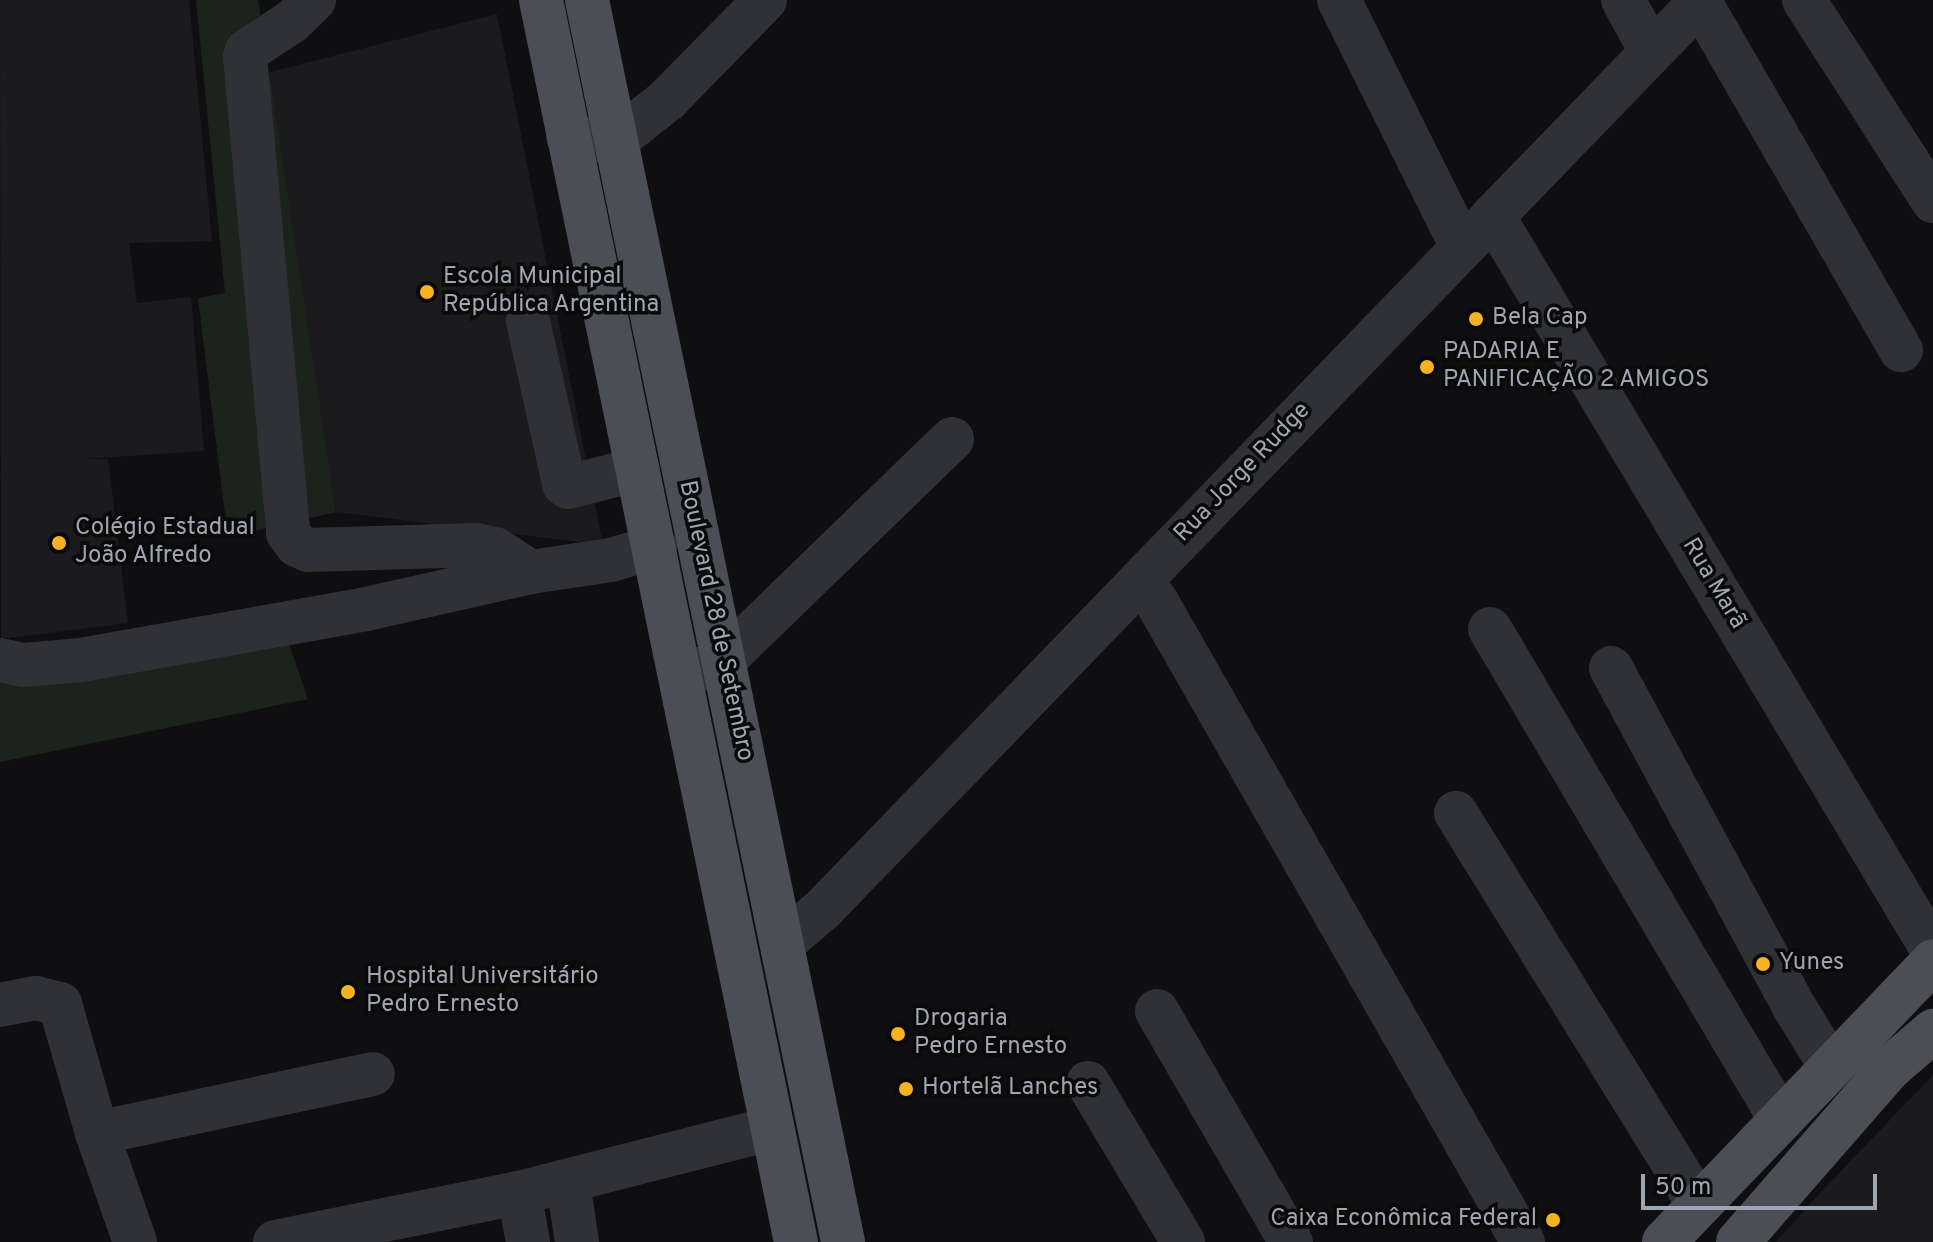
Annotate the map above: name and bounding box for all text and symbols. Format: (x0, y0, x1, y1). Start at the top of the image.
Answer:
place label: Escola Municipal República Argentina (443, 264, 660, 320)
marker: Escola Municipal República Argentina (418, 283, 436, 301)
place label: Bela Cap (1492, 305, 1587, 333)
marker: Bela Cap (1467, 310, 1485, 328)
place label: PADARIA E PANIFICAÇÃO 2 AMIGOS (1443, 339, 1710, 395)
marker: PADARIA E PANIFICAÇÃO 2 AMIGOS (1418, 358, 1436, 376)
street label: Rua Jorge Rudge (1169, 397, 1317, 549)
street label: Boulevard 28 de Setembro (671, 478, 759, 764)
place label: Colégio Estadual João Alfredo (75, 515, 255, 571)
street label: Rua Marã (1675, 533, 1751, 635)
marker: Colégio Estadual João Alfredo (50, 534, 68, 552)
place label: Yunes (1779, 950, 1844, 978)
marker: Yunes (1754, 955, 1772, 973)
place label: Hospital Universitário Pedro Ernesto (366, 964, 599, 1020)
marker: Hospital Universitário Pedro Ernesto (337, 981, 359, 1003)
place label: Drogaria Pedro Ernesto (914, 1006, 1067, 1062)
marker: Drogaria Pedro Ernesto (889, 1025, 907, 1043)
place label: Hortelã Lanches (922, 1075, 1098, 1103)
marker: Hortelã Lanches (897, 1080, 915, 1098)
scale bar (1645, 1158, 1881, 1208)
text: 50 m (1655, 1173, 1711, 1203)
place label: Caixa Econômica Federal (1270, 1206, 1537, 1234)
marker: Caixa Econômica Federal (1544, 1211, 1562, 1229)

